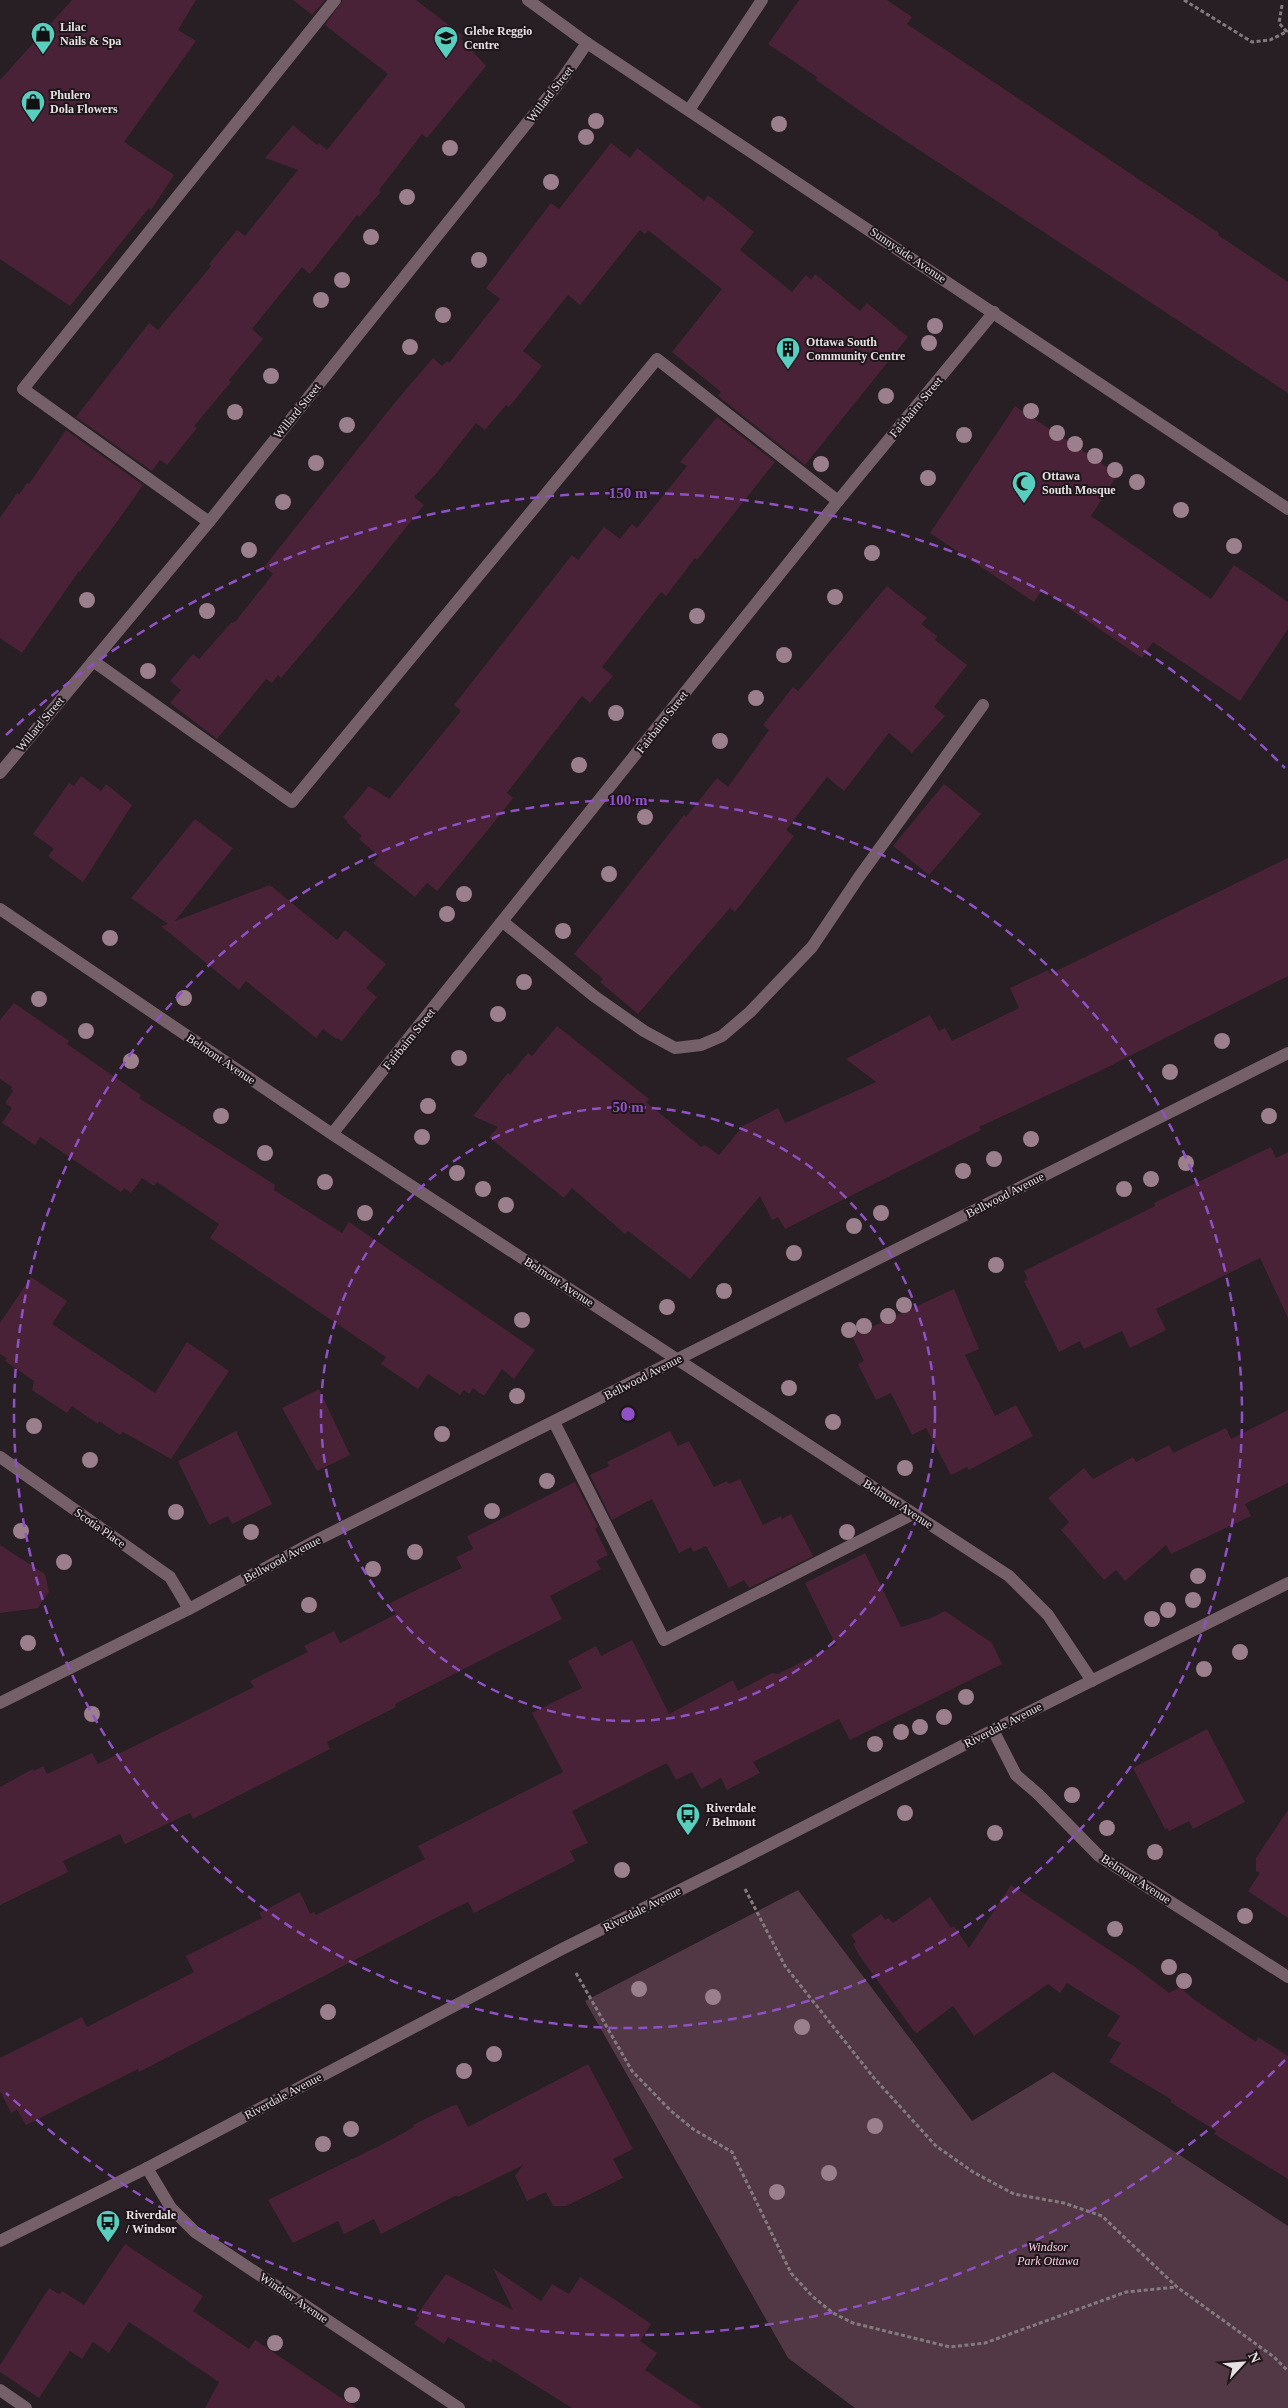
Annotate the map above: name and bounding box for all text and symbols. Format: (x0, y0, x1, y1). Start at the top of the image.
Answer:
place label: Lilac Nails & Spa (60, 20, 121, 48)
shop icon: Lilac Nails & Spa (30, 21, 56, 55)
place label: Glebe Reggio Centre (464, 24, 532, 52)
school or university icon: Glebe Reggio Centre (433, 25, 459, 59)
street label: Willard Street (524, 63, 577, 125)
place label: Phulero Dola Flowers (50, 88, 118, 116)
shop icon: Phulero Dola Flowers (20, 89, 46, 123)
street label: Sunnyside Avenue (867, 224, 949, 286)
place label: Ottawa South Community Centre (806, 335, 906, 363)
building icon: Ottawa South Community Centre (775, 336, 801, 370)
street label: Fairbairn Street (887, 373, 946, 440)
street label: Willard Street (270, 380, 324, 442)
place label: Ottawa South Mosque (1042, 469, 1116, 497)
mosque icon: Ottawa South Mosque (1011, 470, 1037, 504)
text: 150 m (609, 485, 648, 501)
street label: Fairbairn Street (633, 688, 691, 756)
street label: Willard Street (13, 693, 67, 754)
text: 100 m (609, 792, 648, 808)
street label: Fairbairn Street (380, 1005, 438, 1073)
street label: Belmont Avenue (184, 1031, 258, 1087)
text: 50 m (612, 1099, 644, 1115)
street label: Bellwood Avenue (964, 1169, 1046, 1221)
street label: Belmont Avenue (522, 1254, 596, 1310)
street label: Bellwood Avenue (602, 1351, 684, 1403)
centre of rings (619, 1405, 637, 1423)
street label: Belmont Avenue (861, 1476, 935, 1532)
street label: Scotia Place (72, 1505, 128, 1551)
street label: Bellwood Avenue (241, 1533, 323, 1585)
street label: Riverdale Avenue (962, 1699, 1044, 1751)
place label: Riverdale / Belmont (705, 1801, 757, 1829)
bus stop icon: Riverdale / Belmont (675, 1802, 701, 1836)
street label: Belmont Avenue (1099, 1851, 1173, 1907)
street label: Riverdale Avenue (601, 1883, 683, 1935)
street label: Riverdale Avenue (242, 2070, 324, 2122)
place label: Riverdale / Windsor (125, 2208, 177, 2236)
bus stop icon: Riverdale / Windsor (95, 2209, 121, 2243)
park label: Windsor Park Ottawa (1016, 2240, 1079, 2268)
street label: Windsor Avenue (257, 2270, 331, 2326)
north arrow (1218, 2338, 1268, 2388)
text: N (1245, 2350, 1263, 2365)

